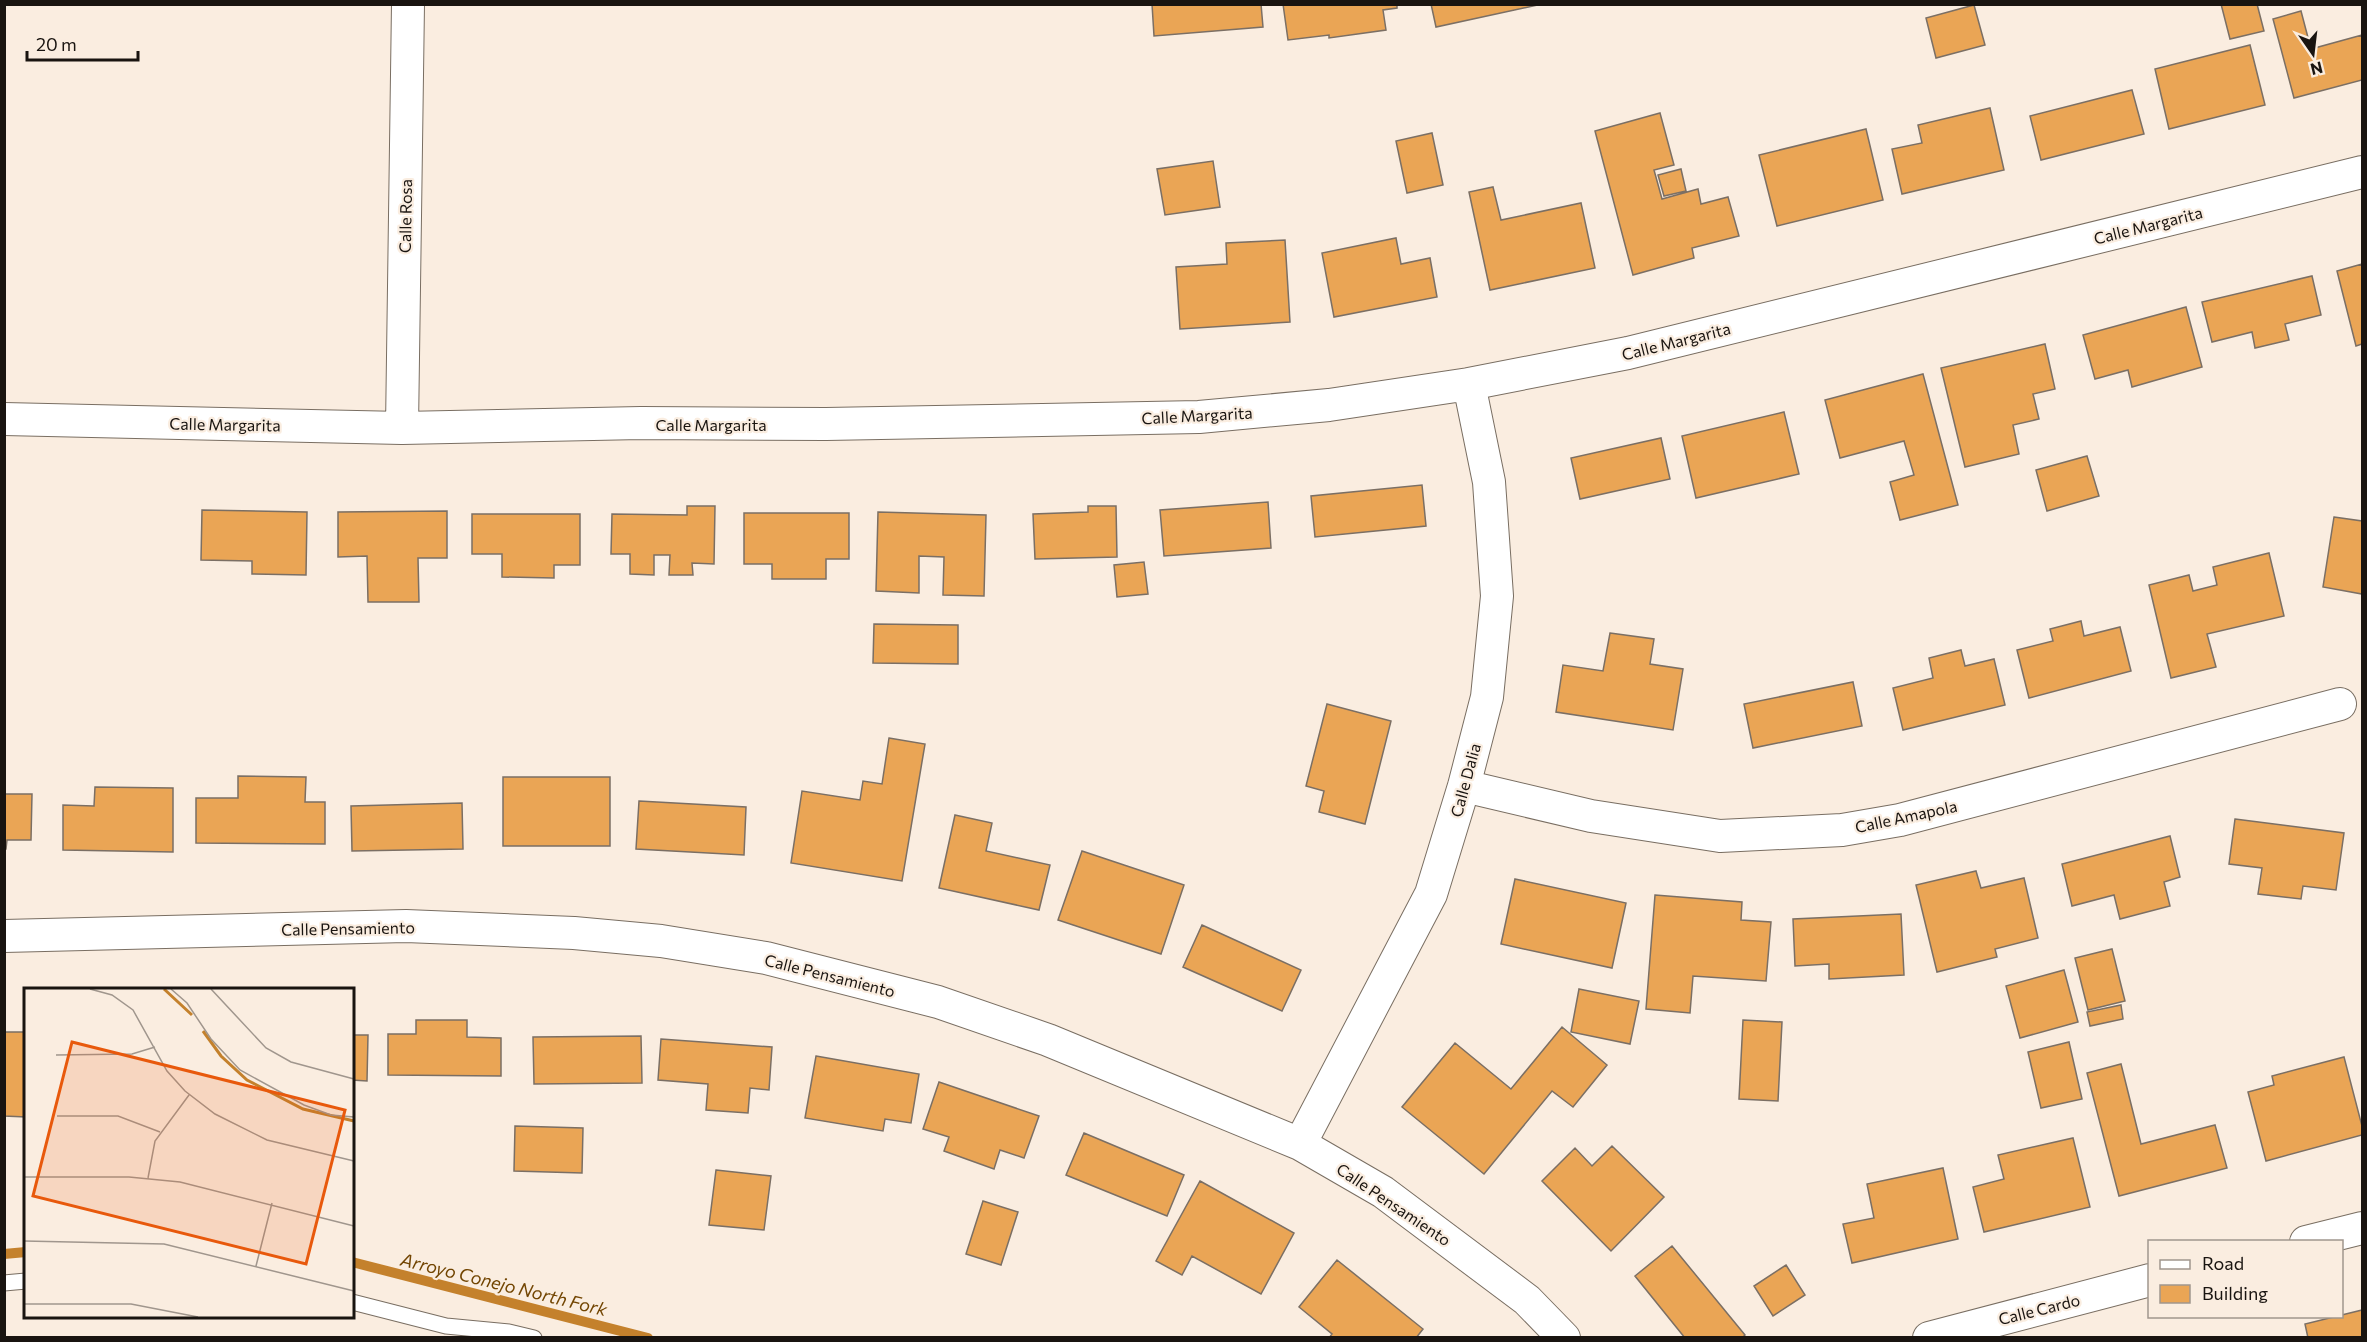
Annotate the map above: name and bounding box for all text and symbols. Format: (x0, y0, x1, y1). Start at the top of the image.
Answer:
scale bar (27, 24, 138, 62)
north arrow (2283, 24, 2343, 84)
text: 20 m (36, 33, 77, 55)
text: N (2309, 58, 2325, 80)
street label: Calle Rosa (395, 179, 415, 253)
street label: Calle Margarita (2092, 202, 2204, 248)
street label: Calle Margarita (1620, 318, 1732, 364)
street label: Calle Margarita (1141, 403, 1253, 427)
street label: Calle Margarita (169, 414, 281, 434)
street label: Calle Margarita (655, 415, 767, 434)
street label: Calle Dalia (1446, 741, 1484, 819)
street label: Calle Amapola (1853, 796, 1959, 836)
street label: Calle Pensamiento (281, 917, 415, 939)
street label: Calle Pensamiento (763, 950, 897, 1000)
inset map (24, 988, 354, 1318)
street label: Calle Pensamiento (1333, 1159, 1455, 1249)
legend (2148, 1240, 2343, 1318)
water label: Arroyo Conejo North Fork (398, 1247, 611, 1321)
text: Road (2202, 1252, 2244, 1274)
text: Building (2202, 1282, 2268, 1304)
street label: Calle Cardo (1996, 1290, 2082, 1328)

